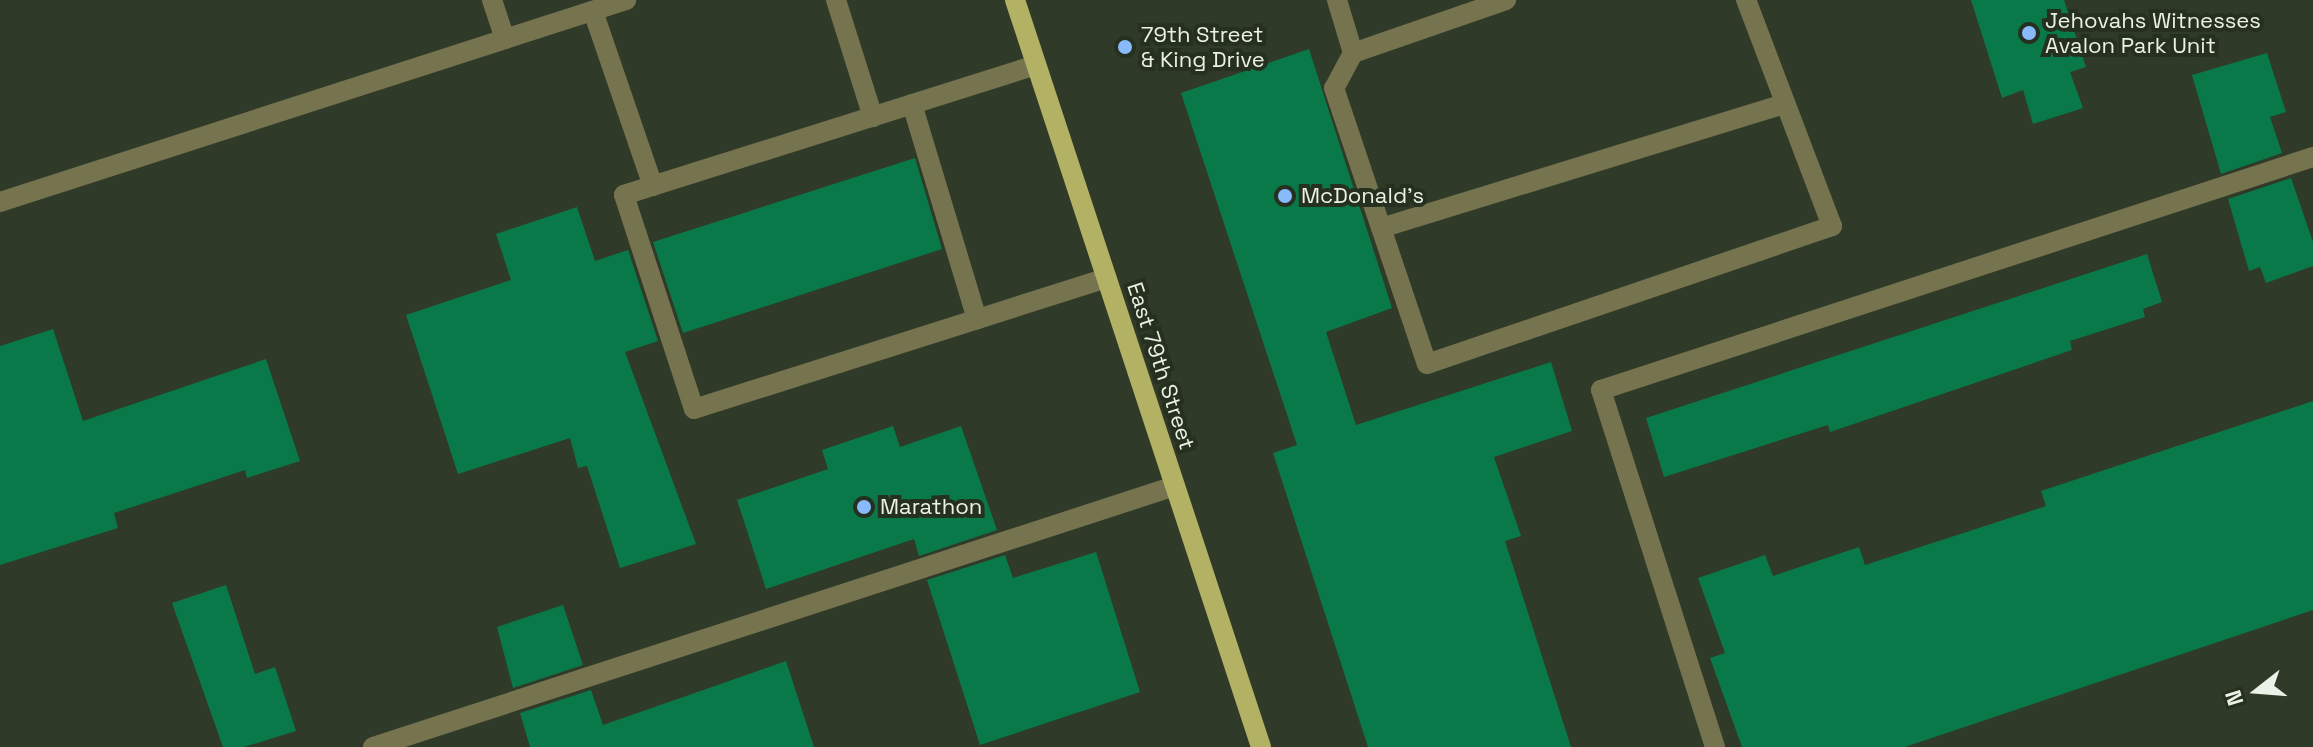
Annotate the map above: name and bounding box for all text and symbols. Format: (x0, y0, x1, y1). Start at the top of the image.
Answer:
place label: Jehovahs Witnesses Avalon Park Unit (2045, 7, 2261, 58)
place label: 79th Street & King Drive (1141, 21, 1265, 72)
marker: Jehovahs Witnesses Avalon Park Unit (2020, 24, 2038, 42)
marker: 79th Street & King Drive (1116, 38, 1134, 56)
place label: McDonald's (1301, 183, 1424, 209)
marker: McDonald's (1276, 187, 1294, 205)
street label: East 79th Street (1121, 279, 1201, 453)
place label: Marathon (880, 494, 982, 520)
marker: Marathon (855, 498, 873, 516)
north arrow (2217, 651, 2297, 731)
text: N (2219, 687, 2250, 709)

